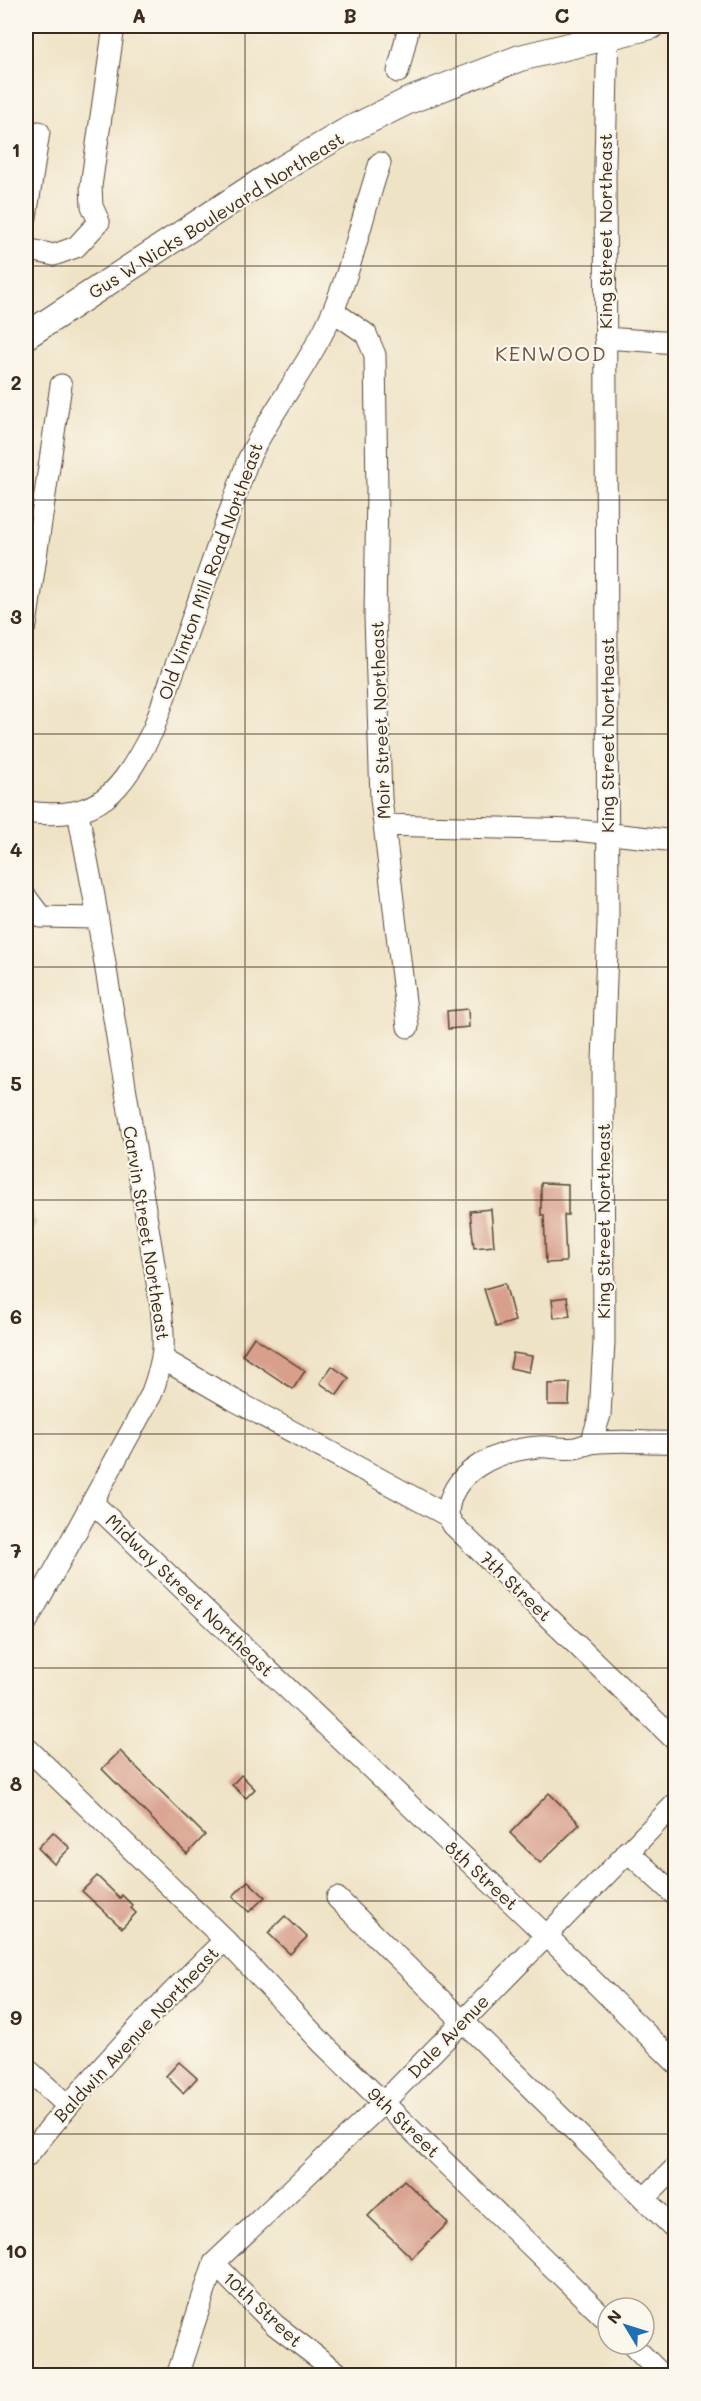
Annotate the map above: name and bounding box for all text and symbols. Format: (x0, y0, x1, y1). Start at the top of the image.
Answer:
text: A (132, 2, 146, 28)
text: B (343, 2, 357, 28)
text: C (555, 2, 570, 28)
street label: Gus W Nicks Boulevard Northeast (84, 126, 348, 304)
street label: King Street Northeast (593, 133, 617, 329)
text: 1 (12, 136, 20, 162)
district label: KENWOOD (495, 340, 607, 366)
text: 2 (10, 369, 22, 395)
street label: Old Vinton Mill Road Northeast (152, 439, 268, 703)
text: 3 (10, 603, 22, 629)
street label: Moir Street Northeast (365, 620, 395, 820)
street label: King Street Northeast (595, 637, 619, 833)
text: 4 (10, 836, 23, 862)
text: 5 (10, 1070, 22, 1096)
street label: King Street Northeast (591, 1123, 615, 1319)
street label: Carvin Street Northeast (118, 1124, 176, 1342)
text: 6 (10, 1303, 22, 1329)
street label: Midway Street Northeast (101, 1508, 279, 1682)
text: 7 (10, 1537, 22, 1563)
street label: 7th Street (475, 1546, 557, 1626)
text: 8 (10, 1770, 22, 1796)
street label: 8th Street (440, 1835, 524, 1915)
street label: Baldwin Avenue Northeast (48, 1941, 224, 2127)
street label: Dale Avenue (402, 1989, 494, 2083)
text: 9 (10, 2004, 22, 2030)
street label: 9th Street (363, 2081, 445, 2163)
text: 10 (5, 2237, 27, 2263)
street label: 10th Street (218, 2266, 308, 2352)
north arrow (596, 2296, 656, 2356)
text: N (602, 2305, 626, 2328)

